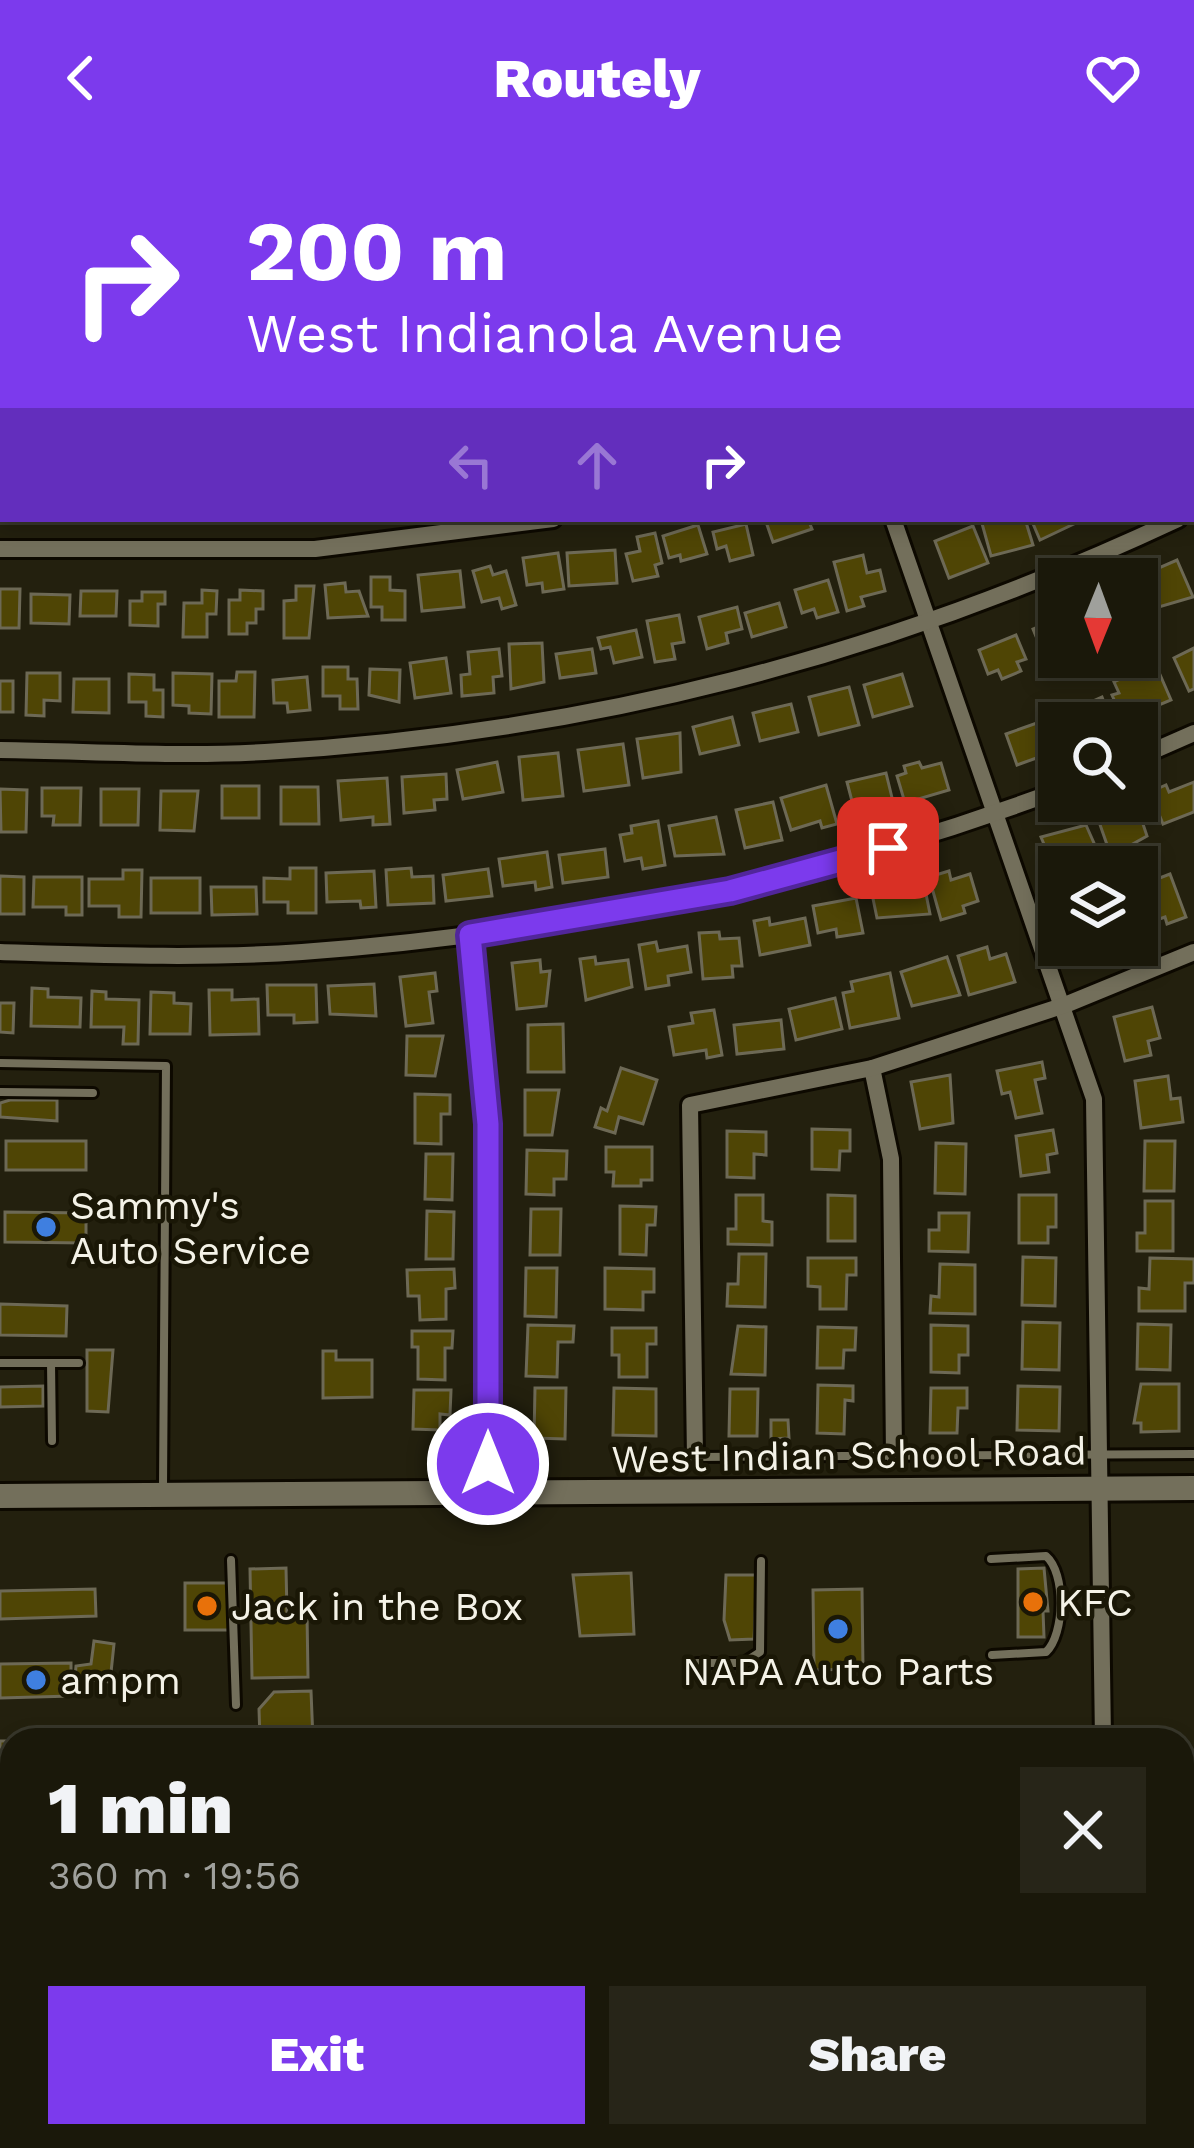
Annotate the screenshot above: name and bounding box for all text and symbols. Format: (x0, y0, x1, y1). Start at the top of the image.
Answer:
icon: back (48, 45, 114, 111)
icon: heart (1080, 45, 1146, 111)
text: Routely (493, 47, 701, 110)
text: 200 m (246, 202, 507, 300)
icon: right (48, 204, 204, 360)
text: West Indianola Avenue (246, 302, 844, 365)
icon: left (438, 432, 504, 498)
icon: ahead (564, 432, 630, 498)
icon: right (690, 432, 756, 498)
north arrow (1038, 558, 1158, 678)
map controls (1038, 558, 1158, 966)
button: search (1038, 702, 1158, 822)
pin (837, 797, 939, 899)
icon: arrive (855, 815, 921, 881)
button: layers (1038, 846, 1158, 966)
place label: Sammy's Auto Service (70, 1183, 311, 1273)
marker: Sammy's Auto Service (33, 1214, 59, 1240)
position arrow (425, 1401, 551, 1527)
street label: West Indian School Road (611, 1428, 1087, 1482)
place label: KFC (1057, 1580, 1133, 1625)
place label: Jack in the Box (231, 1584, 523, 1629)
marker: KFC (1020, 1589, 1046, 1615)
marker: Jack in the Box (194, 1593, 220, 1619)
marker: NAPA Auto Parts (825, 1616, 851, 1642)
place label: NAPA Auto Parts (682, 1649, 994, 1694)
place label: ampm (60, 1658, 181, 1703)
marker: ampm (23, 1667, 49, 1693)
text: 1 min (48, 1766, 233, 1850)
button: close (1020, 1767, 1146, 1893)
text: 360 m · 19:56 (48, 1853, 301, 1898)
button: Exit (48, 1986, 585, 2124)
button: Share (609, 1986, 1146, 2124)

